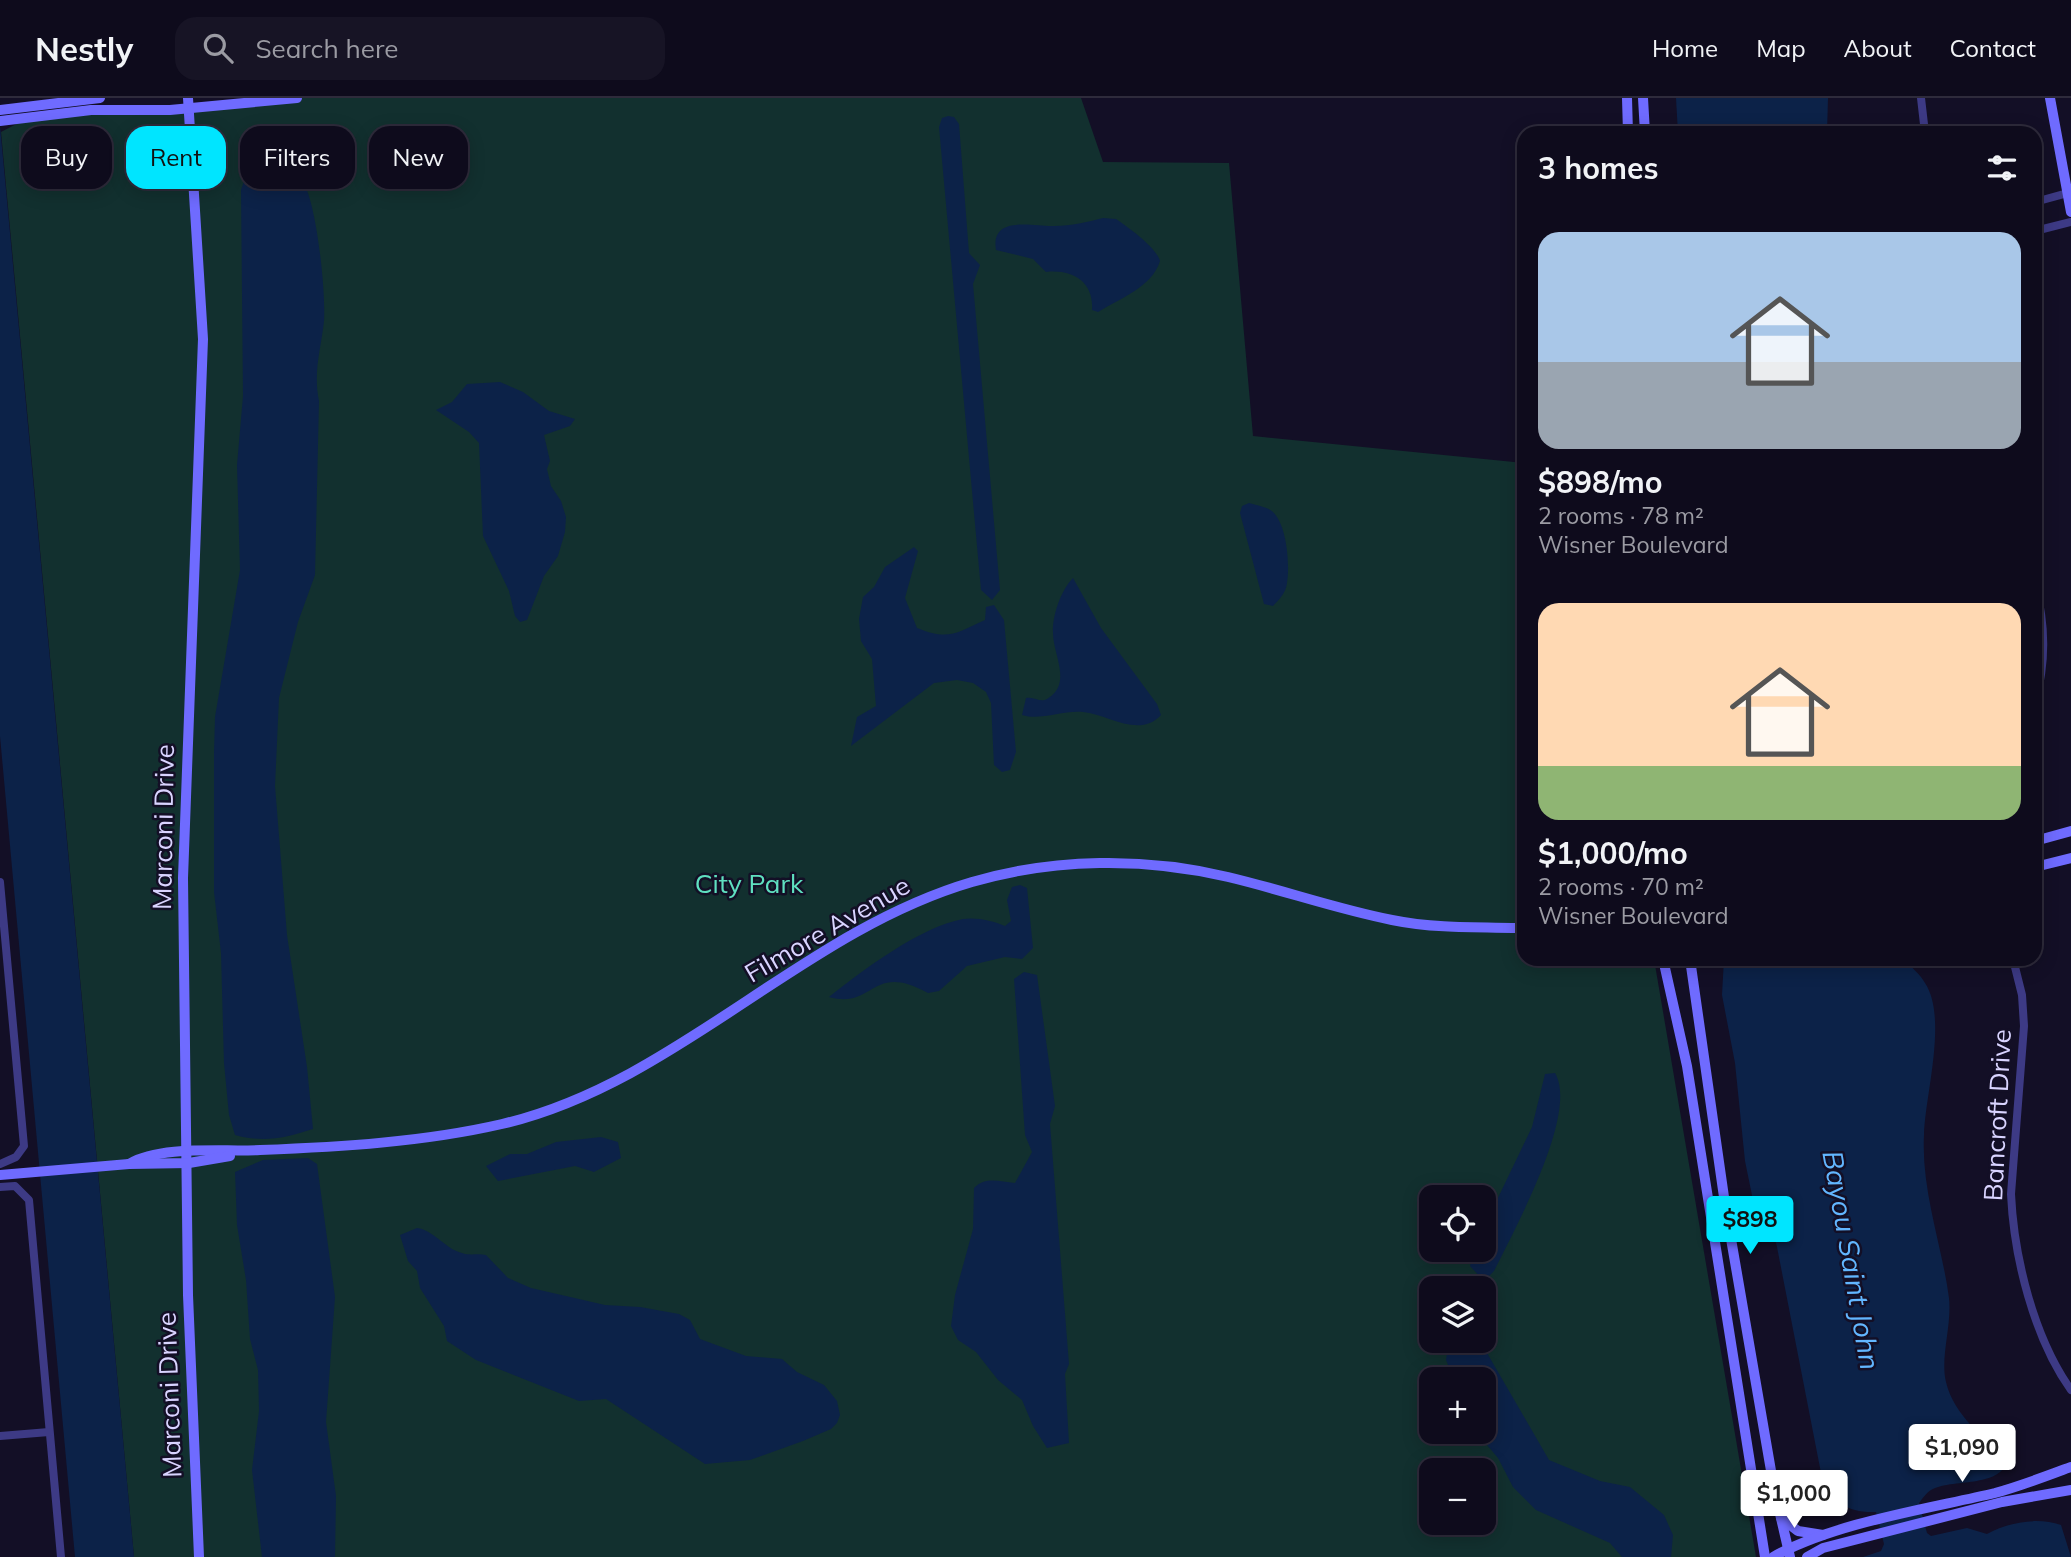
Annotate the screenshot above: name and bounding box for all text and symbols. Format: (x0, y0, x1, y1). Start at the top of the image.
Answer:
search box (175, 17, 665, 80)
text: Nestly (35, 28, 133, 69)
icon: search (199, 29, 237, 67)
text: Search here (255, 32, 398, 65)
text: Home (1652, 33, 1718, 63)
text: Map (1756, 33, 1806, 63)
text: About (1844, 33, 1912, 63)
text: Contact (1950, 33, 2036, 63)
chip: Buy (21, 126, 112, 189)
chip: Rent (126, 126, 226, 189)
chip: Filters (240, 126, 355, 189)
chip: New (369, 126, 468, 189)
text: 3 homes (1538, 149, 1659, 187)
icon: filters (1983, 149, 2021, 187)
icon: home (1717, 278, 1843, 404)
text: $898/mo (1538, 463, 1662, 501)
text: 2 rooms · 78 m² (1538, 501, 1704, 530)
text: Wisner Boulevard (1538, 530, 1728, 559)
icon: home (1717, 649, 1843, 775)
street label: Marconi Drive (145, 744, 181, 910)
text: $1,000/mo (1538, 834, 1688, 872)
park label: City Park (695, 867, 804, 900)
street label: Filmore Avenue (738, 868, 916, 990)
text: 2 rooms · 70 m² (1538, 872, 1704, 901)
text: Wisner Boulevard (1538, 901, 1728, 930)
street label: Bancroft Drive (1976, 1028, 2018, 1202)
water label: Bayou Saint John (1815, 1148, 1889, 1372)
map controls (1419, 1185, 1496, 1535)
button: locate (1419, 1185, 1496, 1262)
pin: $898 (1709, 1196, 1791, 1256)
text: $898 (1722, 1204, 1778, 1233)
button: layers (1419, 1276, 1496, 1353)
street label: Marconi Drive (150, 1312, 188, 1478)
button: + (1419, 1367, 1496, 1444)
pin: $1,090 (1905, 1424, 2019, 1484)
text: $1,090 (1925, 1432, 1999, 1461)
button: − (1419, 1458, 1496, 1535)
pin: $1,000 (1737, 1470, 1851, 1530)
text: $1,000 (1757, 1478, 1831, 1507)

